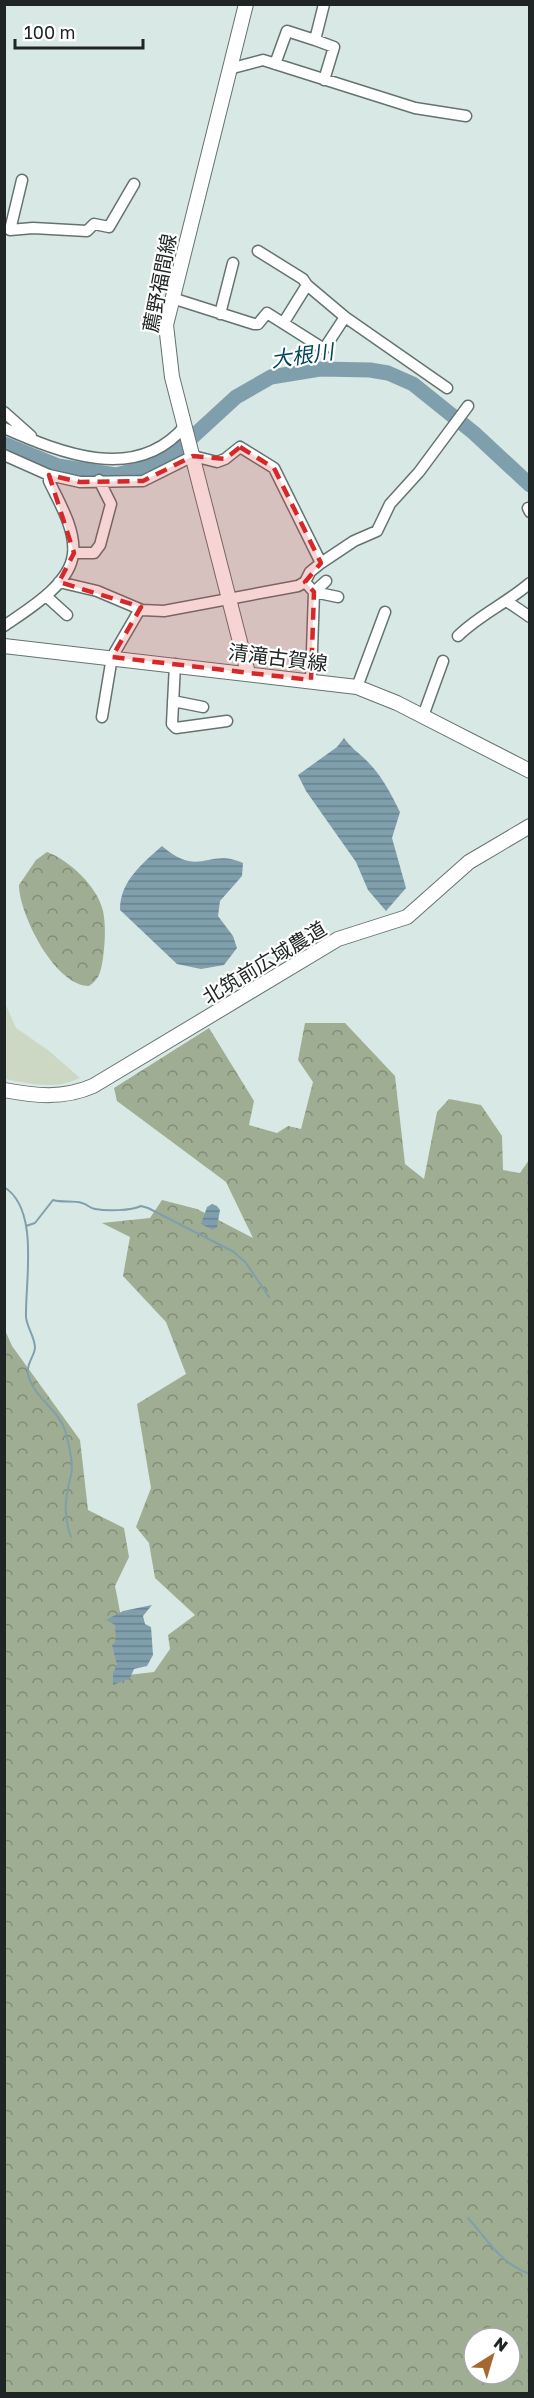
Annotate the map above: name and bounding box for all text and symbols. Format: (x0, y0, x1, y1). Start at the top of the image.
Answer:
scale bar (15, 12, 142, 50)
text: 100 m (24, 21, 75, 43)
street label: 薦野福間線 (138, 232, 180, 334)
water label: 大根川 (269, 337, 337, 372)
street label: 清滝古賀線 (227, 639, 329, 675)
street label: 北筑前広域農道 (198, 916, 330, 1008)
north arrow (462, 2326, 522, 2386)
text: N (490, 2332, 512, 2356)

